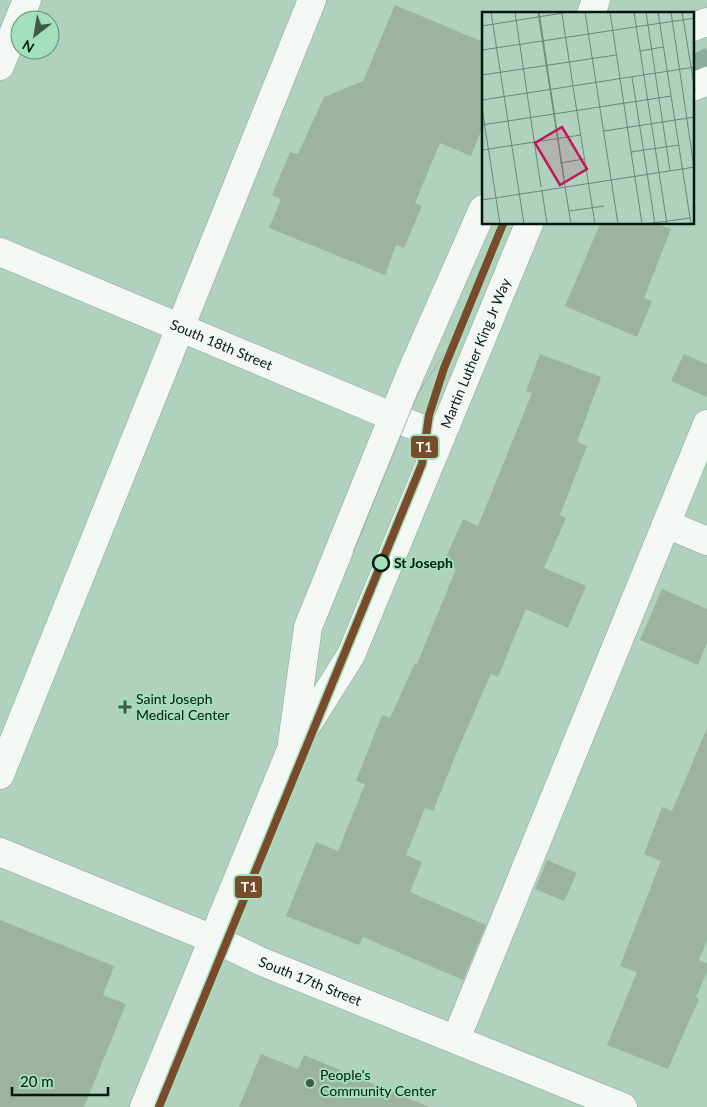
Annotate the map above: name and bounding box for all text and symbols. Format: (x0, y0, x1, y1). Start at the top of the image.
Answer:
north arrow (10, 10, 60, 60)
inset map (482, 12, 694, 225)
text: N (19, 37, 37, 57)
street label: Martin Luther King Jr Way (437, 275, 514, 431)
street label: South 18th Street (168, 315, 275, 373)
line badge: T1 (410, 435, 439, 459)
text: T1 (416, 438, 432, 455)
marker: St Joseph (372, 554, 390, 572)
place label: St Joseph (394, 554, 453, 571)
place label: Saint Joseph Medical Center (136, 690, 230, 723)
marker: Saint Joseph Medical Center (118, 700, 132, 714)
line badge: T1 (234, 875, 263, 899)
text: T1 (241, 878, 257, 895)
street label: South 17th Street (256, 952, 364, 1009)
scale bar (12, 1064, 109, 1096)
place label: People's Community Center (320, 1066, 436, 1099)
text: 20 m (20, 1072, 54, 1090)
marker: People's Community Center (304, 1077, 316, 1089)

